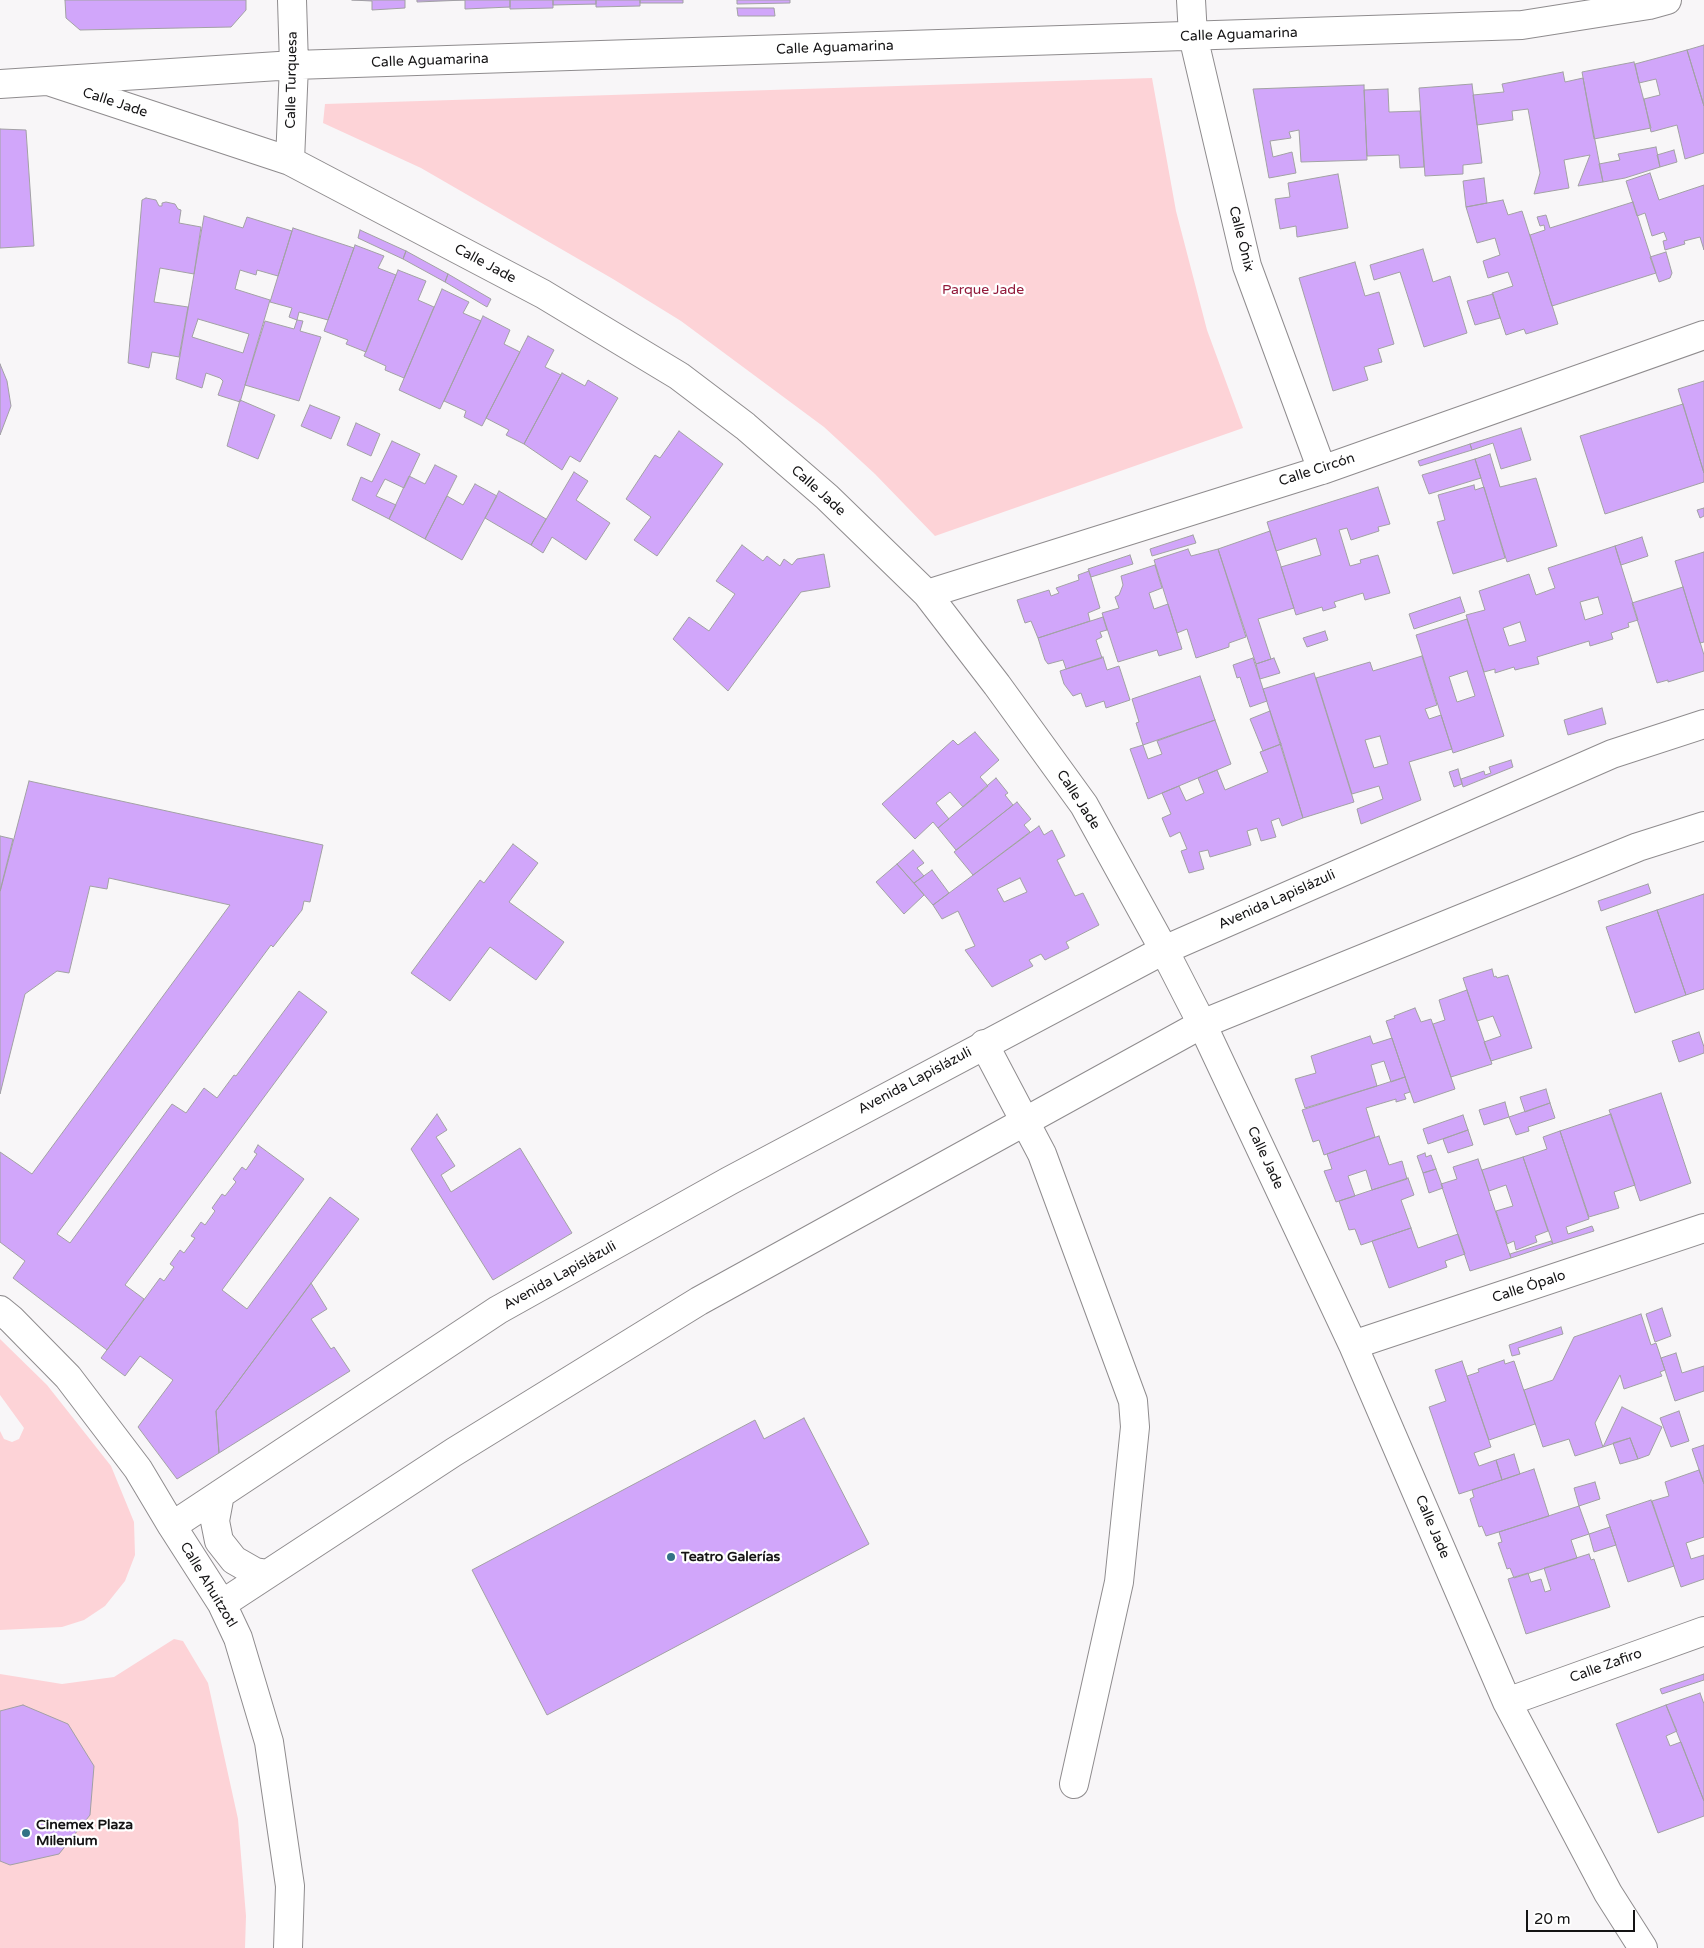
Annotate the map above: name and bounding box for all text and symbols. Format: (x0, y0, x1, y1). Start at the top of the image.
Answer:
street label: Calle Aguamarina (1180, 25, 1298, 45)
street label: Calle Turquesa (283, 31, 301, 129)
street label: Calle Aguamarina (776, 38, 894, 58)
street label: Calle Aguamarina (371, 51, 489, 71)
street label: Calle Jade (80, 85, 150, 121)
street label: Calle Ónix (1225, 204, 1257, 274)
street label: Calle Jade (451, 241, 519, 287)
park label: Parque Jade (942, 282, 1024, 298)
street label: Calle Circón (1277, 450, 1357, 490)
street label: Calle Jade (787, 462, 849, 520)
street label: Calle Jade (1053, 767, 1103, 833)
street label: Avenida Lapislázuli (1216, 867, 1338, 933)
street label: Avenida Lapislázuli (855, 1044, 975, 1118)
street label: Calle Jade (1243, 1124, 1287, 1192)
street label: Avenida Lapislázuli (501, 1238, 619, 1314)
street label: Calle Ópalo (1490, 1267, 1568, 1307)
street label: Calle Jade (1411, 1493, 1453, 1561)
street label: Calle Ahuítzotl (176, 1539, 240, 1631)
place label: Teatro Galerías (681, 1549, 780, 1565)
marker: Teatro Galerías (665, 1551, 677, 1563)
street label: Calle Zafiro (1568, 1645, 1644, 1687)
place label: Cinemex Plaza Milenium (36, 1817, 133, 1850)
marker: Cinemex Plaza Milenium (20, 1827, 32, 1839)
scale bar (1529, 1900, 1638, 1932)
text: 20 m (1534, 1910, 1571, 1928)

